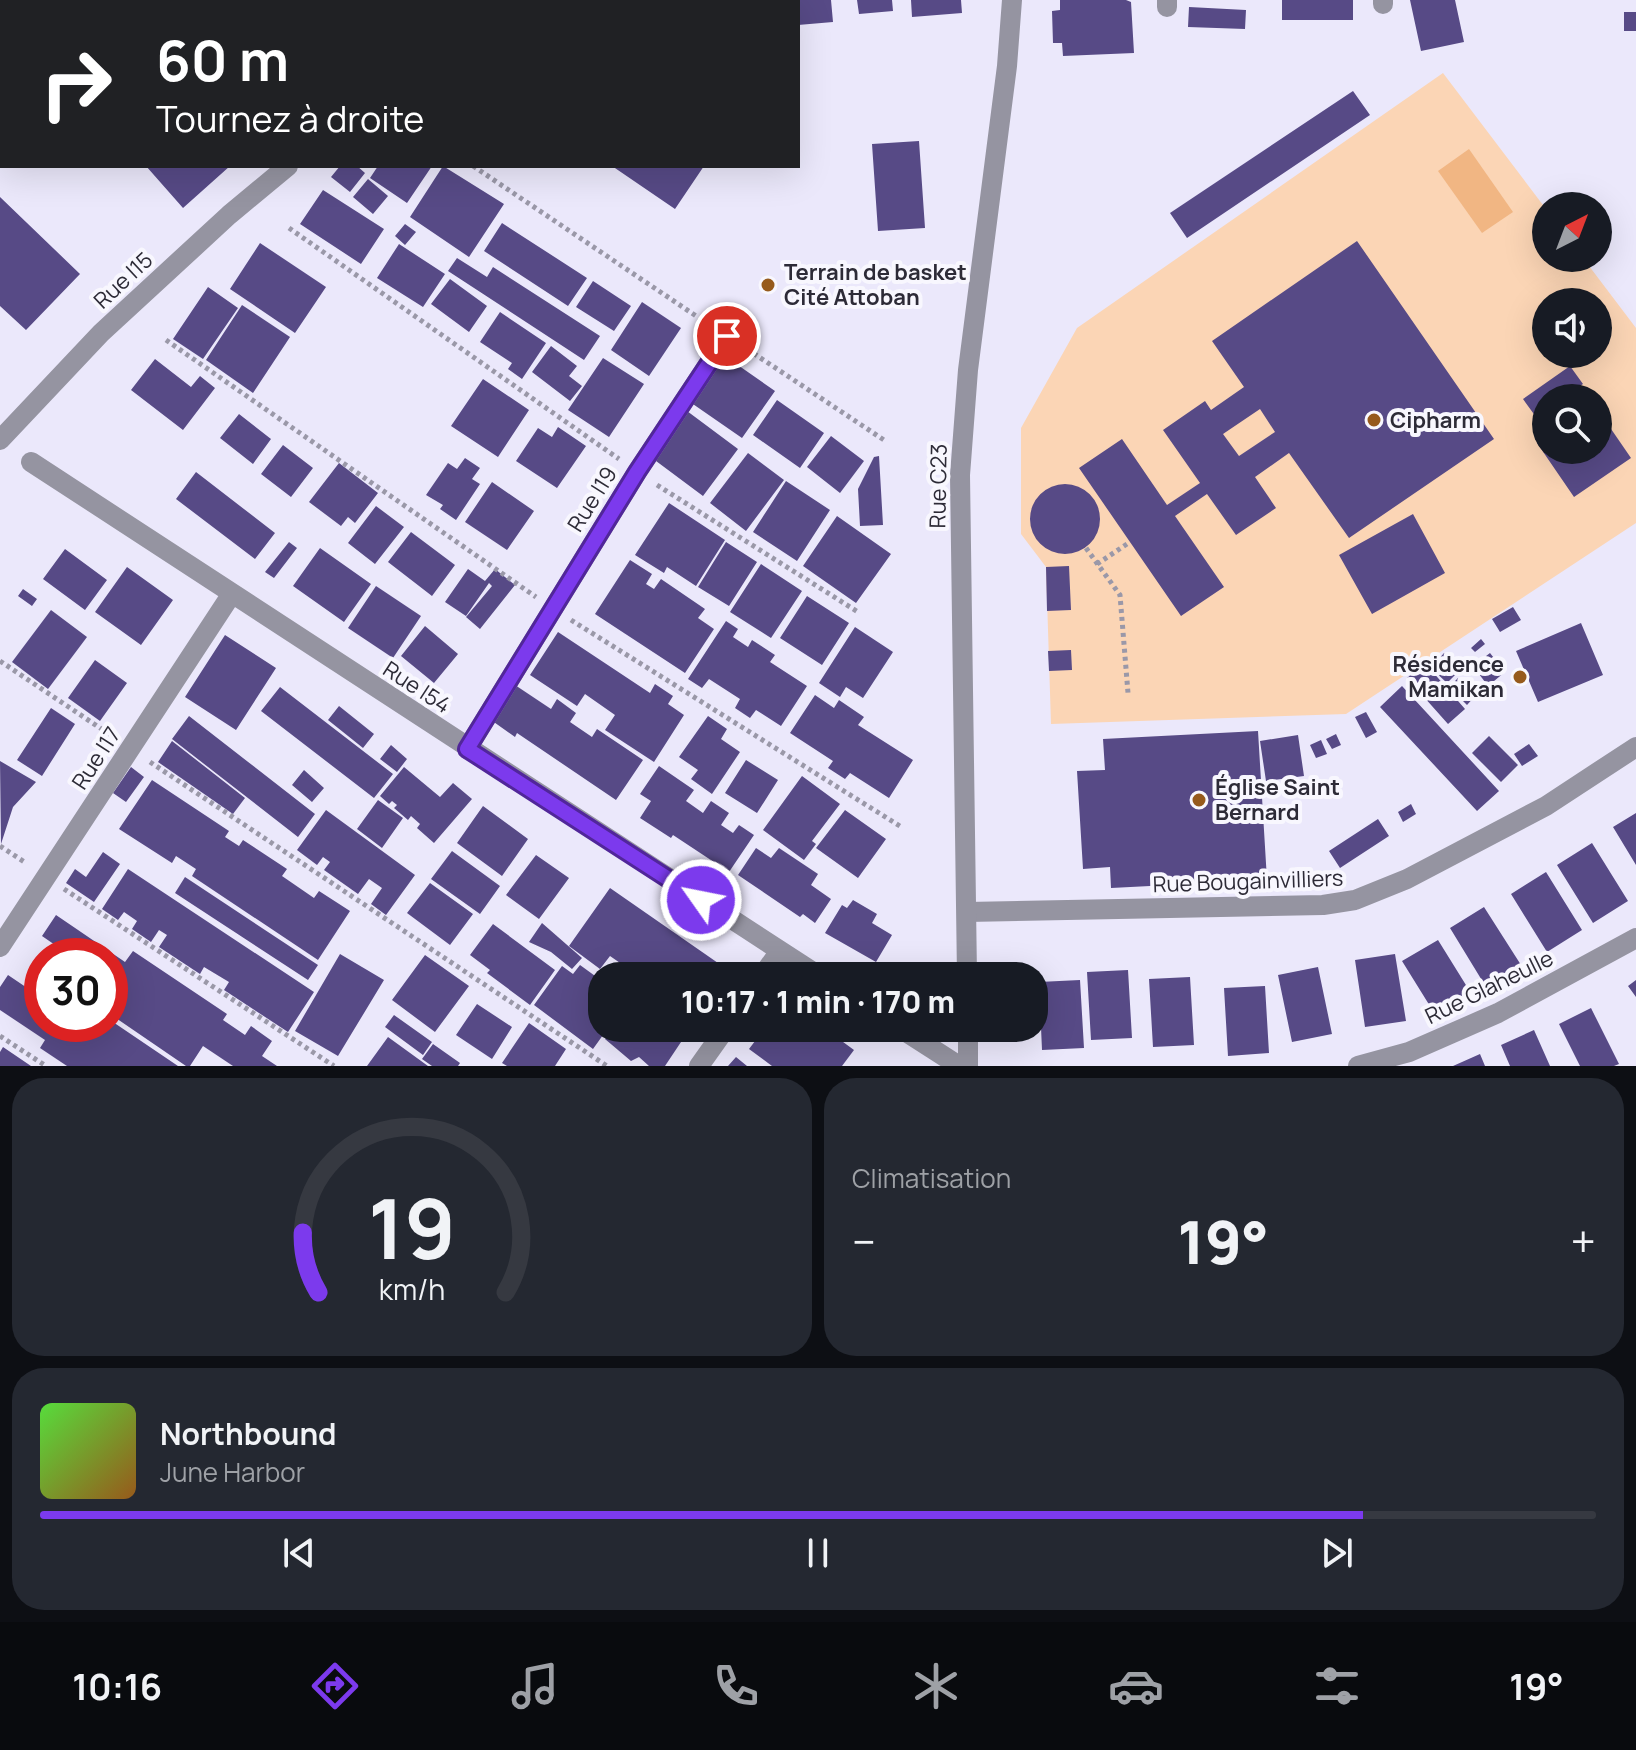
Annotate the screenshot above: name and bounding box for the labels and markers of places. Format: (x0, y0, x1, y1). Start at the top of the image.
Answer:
place label: Terrain de basket Cité Attoban (784, 257, 967, 312)
marker: Terrain de basket Cité Attoban (759, 276, 777, 294)
pin (693, 302, 761, 370)
place label: Cipharm (1390, 405, 1481, 435)
marker: Cipharm (1365, 411, 1383, 429)
place label: Résidence Mamikan (1393, 649, 1504, 704)
marker: Résidence Mamikan (1511, 668, 1529, 686)
place label: Église Saint Bernard (1215, 772, 1340, 827)
marker: Église Saint Bernard (1190, 791, 1208, 809)

